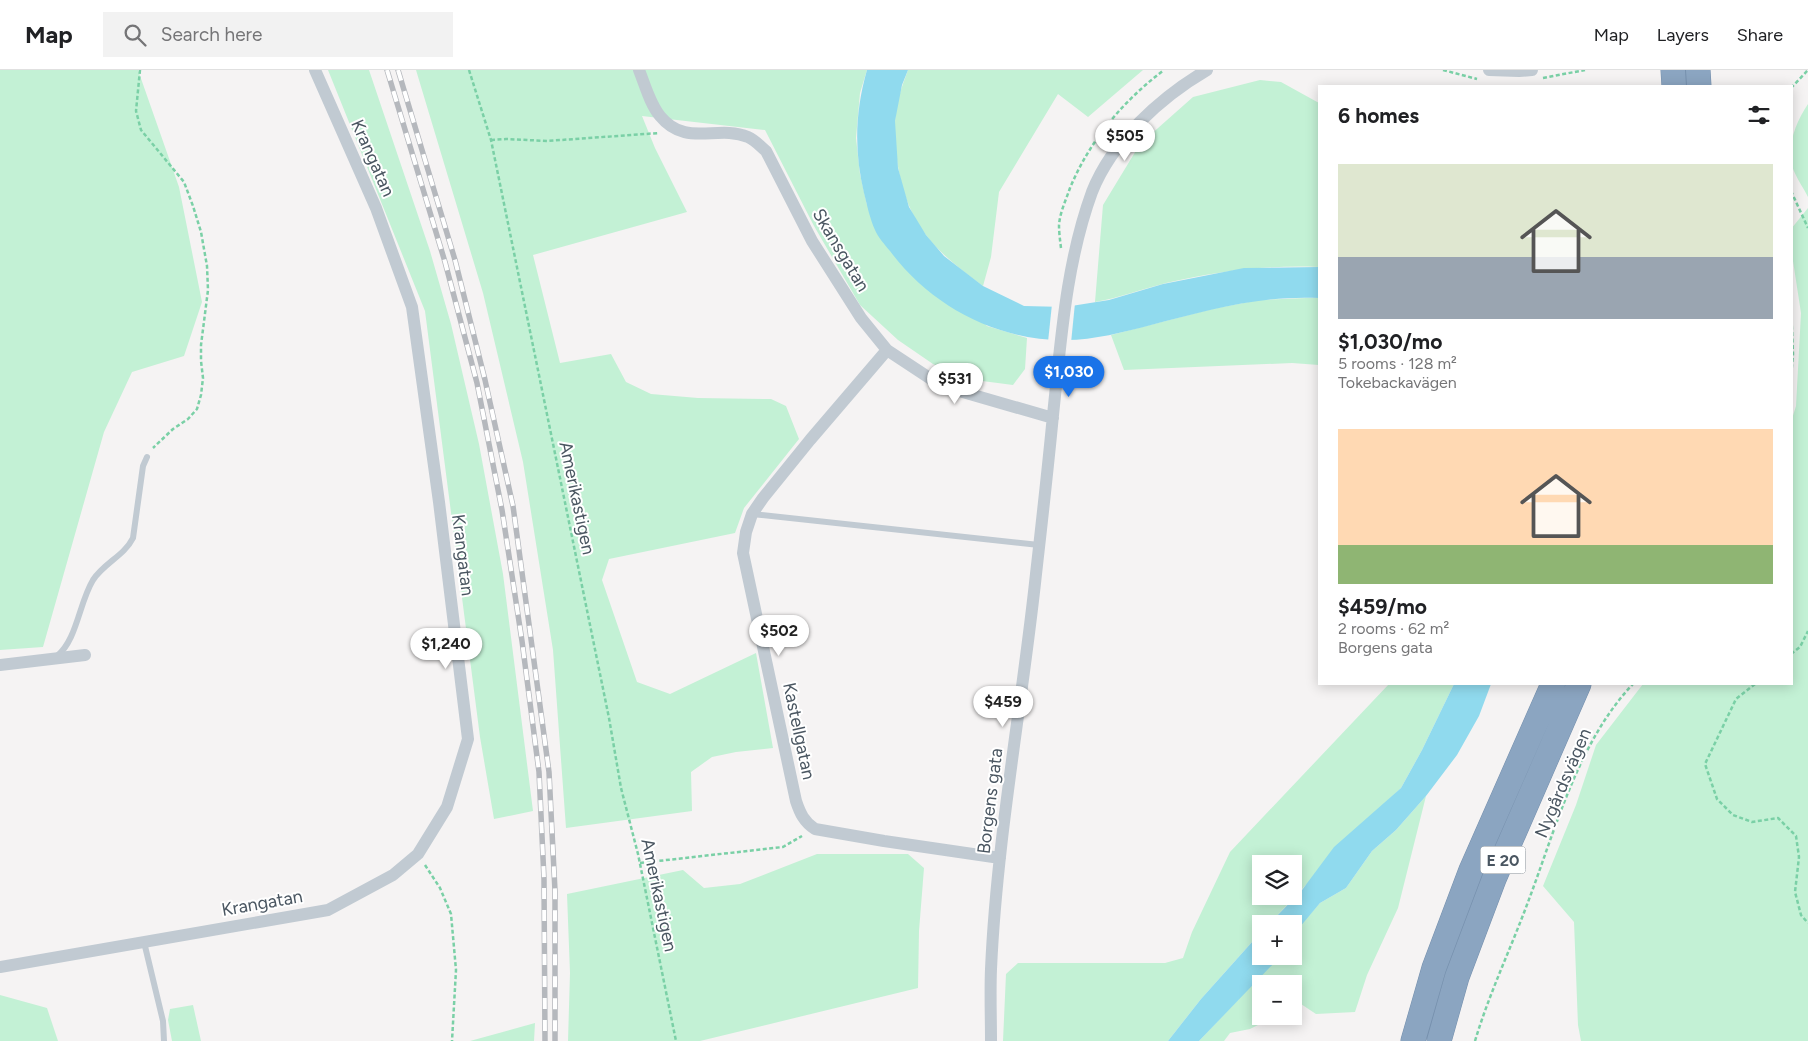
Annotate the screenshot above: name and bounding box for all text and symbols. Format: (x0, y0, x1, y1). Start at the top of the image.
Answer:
search box (103, 12, 453, 57)
text: Map (25, 20, 73, 49)
icon: search (121, 21, 149, 49)
text: Search here (161, 23, 262, 46)
text: Map (1594, 24, 1629, 46)
text: Layers (1657, 24, 1709, 46)
text: Share (1737, 24, 1783, 46)
icon: filters (1745, 101, 1773, 129)
text: 6 homes (1338, 103, 1419, 128)
street label: Krangatan (346, 116, 400, 200)
pin: $505 (1095, 119, 1155, 162)
text: $505 (1106, 126, 1144, 145)
icon: home (1511, 196, 1601, 286)
street label: Skansgatan (808, 205, 874, 295)
text: $1,030/mo (1338, 329, 1442, 354)
text: 5 rooms · 128 m² (1338, 354, 1457, 373)
pin: $1,030 (1028, 356, 1110, 398)
pin: $531 (925, 362, 985, 405)
text: $1,030 (1044, 362, 1094, 381)
text: $531 (938, 369, 972, 388)
text: Tokebackavägen (1338, 373, 1457, 392)
street label: Amerikastigen (554, 439, 600, 557)
icon: home (1511, 461, 1601, 551)
street label: Krangatan (447, 513, 479, 597)
text: $459/mo (1338, 594, 1427, 619)
pin: $502 (749, 614, 809, 657)
text: 2 rooms · 62 m² (1338, 619, 1449, 638)
text: $502 (760, 621, 798, 640)
pin: $1,240 (405, 628, 487, 670)
text: $1,240 (421, 634, 471, 653)
text: Borgens gata (1338, 638, 1433, 657)
street label: Kastellgatan (778, 680, 820, 782)
pin: $459 (973, 686, 1033, 728)
text: $459 (984, 692, 1022, 711)
street label: Nygårdsvägen (1530, 725, 1596, 841)
street label: Borgens gata (973, 747, 1007, 855)
street label: Amerikastigen (636, 836, 682, 954)
road number: E 20 (1480, 846, 1526, 874)
map controls (1252, 855, 1302, 1025)
button: layers (1252, 855, 1302, 905)
street label: Krangatan (220, 885, 304, 921)
button: + (1252, 915, 1302, 965)
button: − (1252, 975, 1302, 1025)

